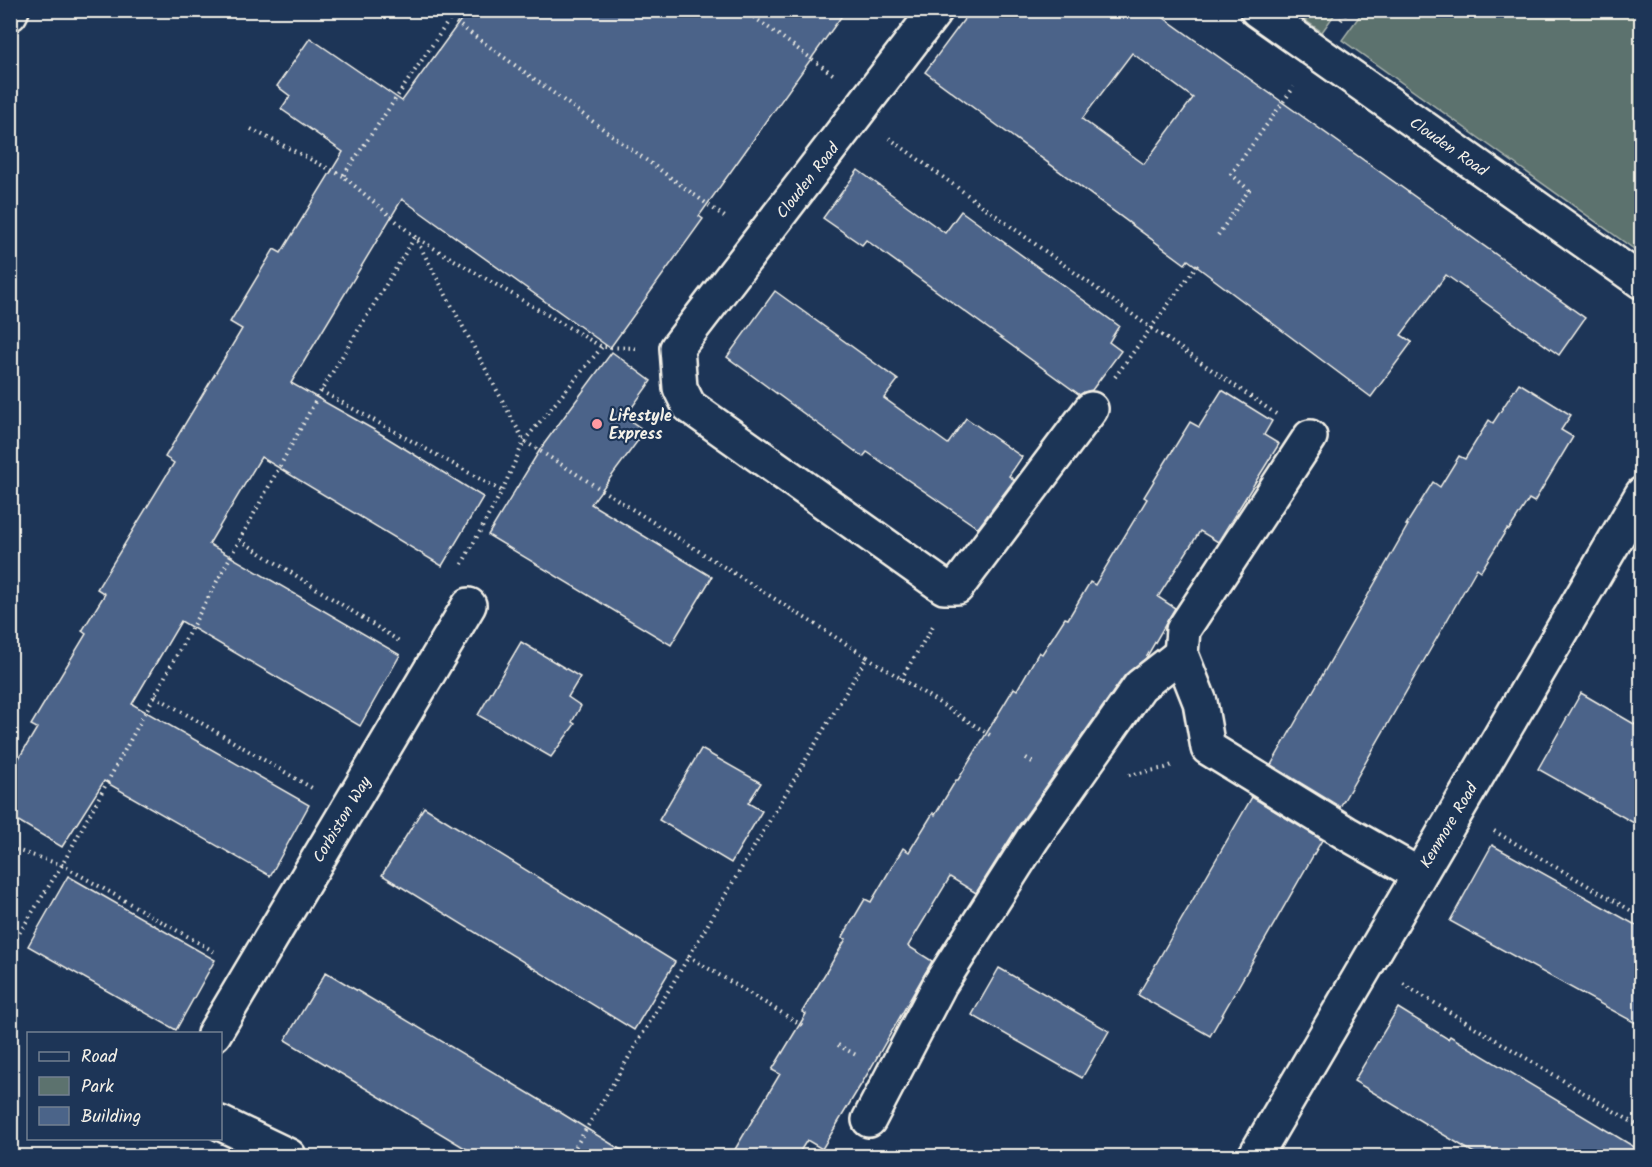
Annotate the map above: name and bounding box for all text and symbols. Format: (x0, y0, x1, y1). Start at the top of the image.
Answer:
street label: Clouden Road (1404, 111, 1493, 184)
street label: Clouden Road (770, 137, 847, 224)
place label: Lifestyle Express (609, 404, 672, 447)
marker: Lifestyle Express (590, 417, 604, 431)
street label: Corbiston Way (307, 771, 378, 868)
street label: Kenmore Road (1414, 777, 1485, 873)
legend (27, 1032, 222, 1140)
text: Road (81, 1043, 118, 1072)
text: Park (81, 1073, 114, 1102)
text: Building (81, 1103, 141, 1132)

